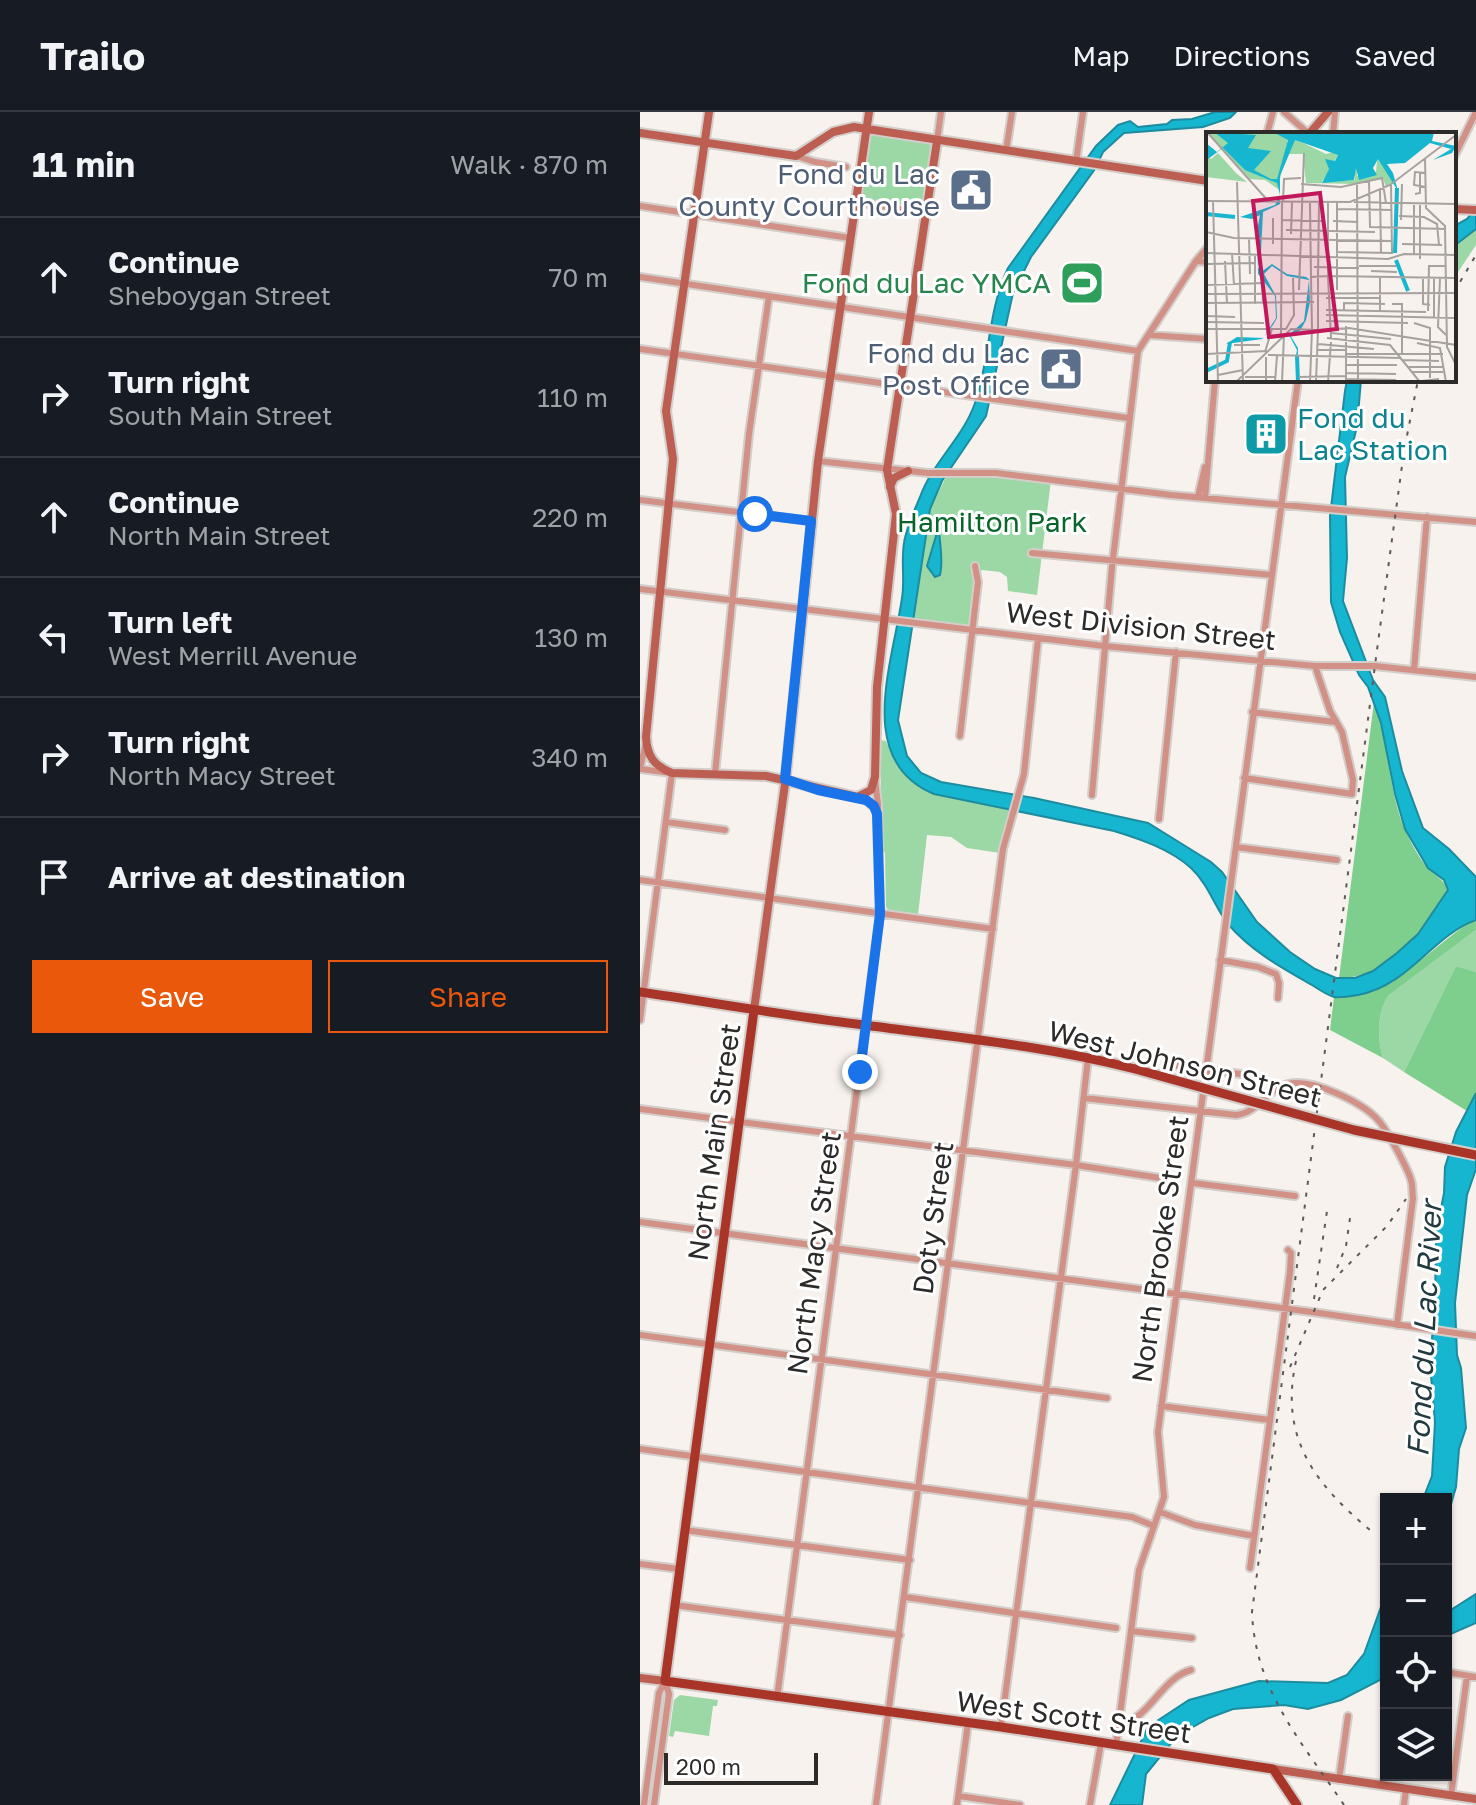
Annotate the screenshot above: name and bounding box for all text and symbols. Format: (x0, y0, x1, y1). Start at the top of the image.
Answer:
text: Trailo (40, 33, 145, 78)
text: Map (1072, 39, 1129, 72)
text: Directions (1173, 39, 1310, 72)
text: Saved (1354, 39, 1436, 72)
inset map (1206, 132, 1456, 382)
text: 11 min (32, 144, 135, 184)
text: Walk · 870 m (450, 149, 608, 180)
place label: Fond du Lac County Courthouse (678, 157, 940, 222)
public building icon: Fond du Lac County Courthouse (947, 166, 995, 214)
text: Continue (108, 244, 239, 280)
icon: ahead (32, 255, 76, 299)
sports icon: Fond du Lac YMCA (1058, 259, 1106, 307)
text: 70 m (549, 262, 608, 293)
place label: Fond du Lac YMCA (802, 266, 1051, 299)
text: Sheboygan Street (108, 280, 331, 311)
place label: Fond du Lac Post Office (867, 336, 1030, 401)
public building icon: Fond du Lac Post Office (1037, 345, 1085, 393)
text: Turn right (108, 364, 250, 400)
icon: right (32, 375, 76, 419)
text: 110 m (537, 382, 608, 413)
text: South Main Street (108, 400, 332, 431)
place label: Fond du Lac Station (1297, 401, 1448, 466)
building icon: Fond du Lac Station (1242, 410, 1290, 458)
text: Continue (108, 484, 239, 520)
icon: ahead (32, 495, 76, 539)
route start (737, 496, 773, 532)
text: 220 m (532, 502, 608, 533)
park label: Hamilton Park (897, 505, 1087, 538)
text: North Main Street (108, 520, 330, 551)
street label: West Division Street (1004, 595, 1278, 656)
text: Turn left (108, 604, 233, 640)
icon: left (32, 615, 76, 659)
text: 130 m (535, 622, 608, 653)
text: West Merrill Avenue (108, 640, 357, 671)
text: Turn right (108, 724, 250, 760)
icon: right (32, 735, 76, 779)
text: 340 m (531, 742, 608, 773)
text: North Macy Street (108, 760, 336, 791)
icon: arrive (32, 855, 76, 899)
text: Arrive at destination (108, 859, 405, 895)
button: Save (32, 960, 312, 1033)
button: Share (328, 960, 608, 1033)
street label: West Johnson Street (1045, 1014, 1325, 1113)
street label: North Main Street (680, 1021, 747, 1263)
route end (842, 1054, 878, 1090)
street label: North Brooke Street (1124, 1113, 1195, 1385)
street label: North Macy Street (780, 1129, 847, 1377)
street label: Doty Street (905, 1140, 960, 1296)
water label: Fond du Lac River (1399, 1196, 1449, 1458)
map controls (1380, 1493, 1452, 1781)
button: + (1380, 1493, 1452, 1565)
button: − (1380, 1565, 1452, 1637)
button: locate (1380, 1637, 1452, 1709)
street label: West Scott Street (954, 1684, 1194, 1749)
button: layers (1380, 1709, 1452, 1781)
scale bar (664, 1749, 818, 1785)
text: 200 m (676, 1753, 741, 1780)

